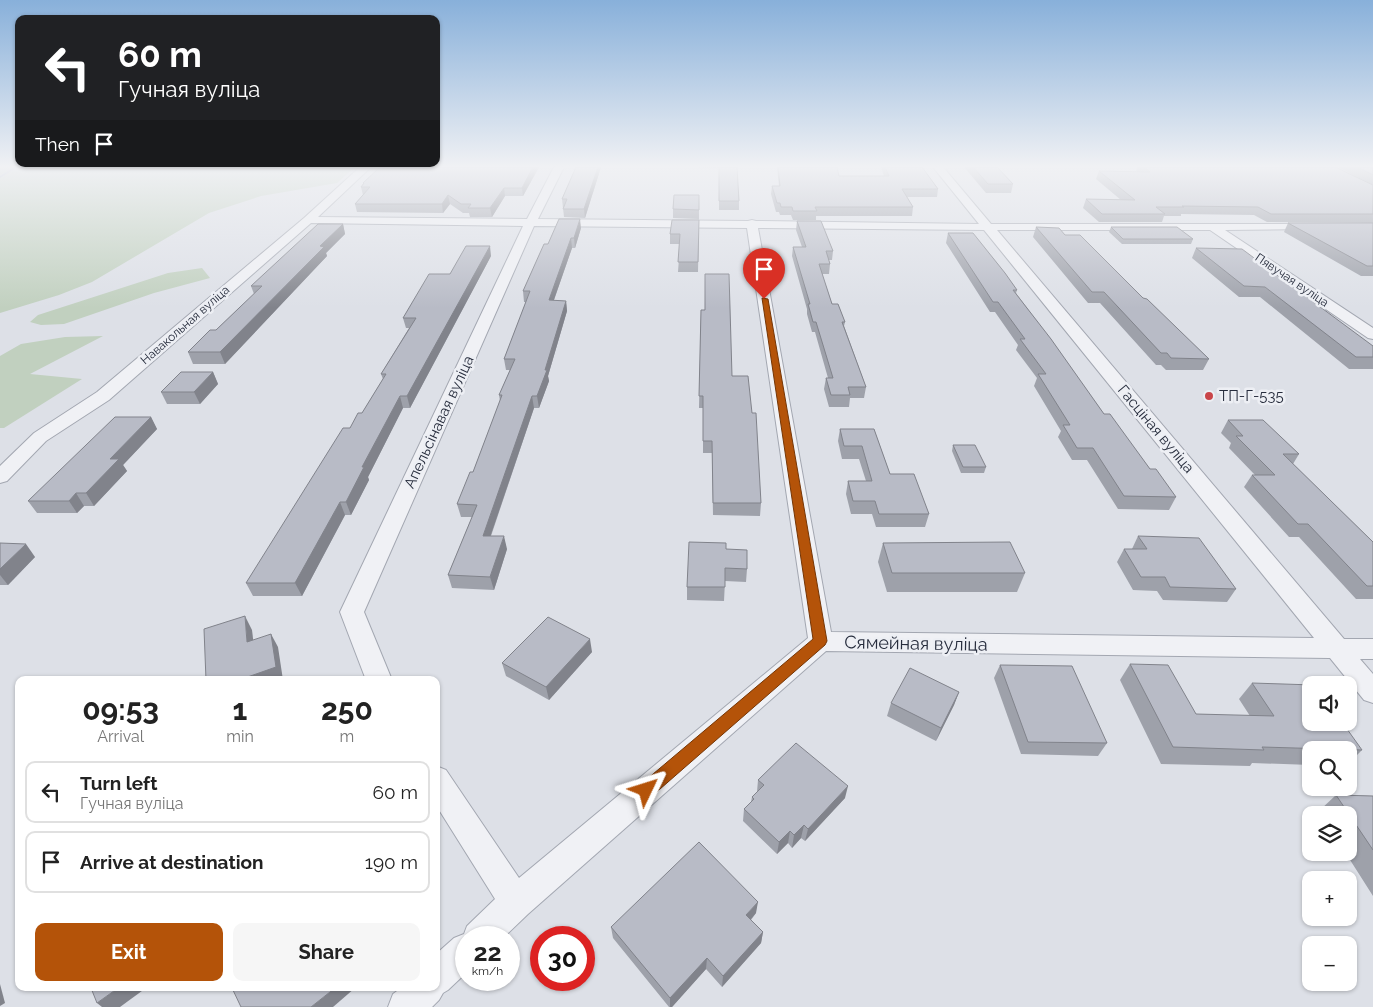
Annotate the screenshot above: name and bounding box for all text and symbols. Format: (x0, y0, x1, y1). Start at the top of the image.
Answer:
text: 60 m (118, 34, 202, 75)
icon: left (35, 35, 100, 100)
text: Гучная вуліца (118, 76, 260, 102)
icon: arrive (90, 130, 118, 158)
text: Then (35, 133, 80, 155)
pin (743, 248, 785, 299)
street label: Пявучая вуліца (1253, 250, 1331, 310)
icon: arrive (750, 255, 778, 283)
street label: Навакольная вуліца (138, 283, 232, 367)
street label: Апельсінавая вуліца (400, 353, 478, 491)
street label: Гасціная вуліца (1114, 381, 1198, 477)
place label: ТП-Г-535 (1219, 387, 1284, 405)
marker: ТП-Г-535 (1203, 390, 1215, 402)
street label: Сямейная вуліца (844, 631, 988, 655)
map controls (1302, 676, 1357, 991)
button: sound (1302, 676, 1357, 731)
text: 09:53 (82, 692, 159, 727)
text: 1 (233, 692, 247, 727)
text: 250 (321, 692, 373, 727)
text: Arrival (97, 727, 144, 746)
text: min (226, 727, 254, 746)
text: m (340, 727, 354, 746)
button: search (1302, 741, 1357, 796)
position arrow (619, 763, 671, 815)
text: Turn left (80, 772, 157, 794)
icon: left (37, 778, 65, 806)
text: 60 m (373, 781, 418, 803)
text: Гучная вуліца (80, 794, 183, 813)
button: layers (1302, 806, 1357, 861)
icon: arrive (37, 848, 65, 876)
text: Arrive at destination (80, 851, 264, 873)
text: 190 m (365, 851, 418, 873)
button: + (1302, 871, 1357, 926)
button: Exit (35, 923, 223, 981)
button: Share (233, 923, 420, 981)
speed limit sign: 30 (530, 926, 595, 991)
button: − (1302, 936, 1357, 991)
text: 22 (473, 937, 502, 967)
text: km/h (472, 964, 503, 978)

